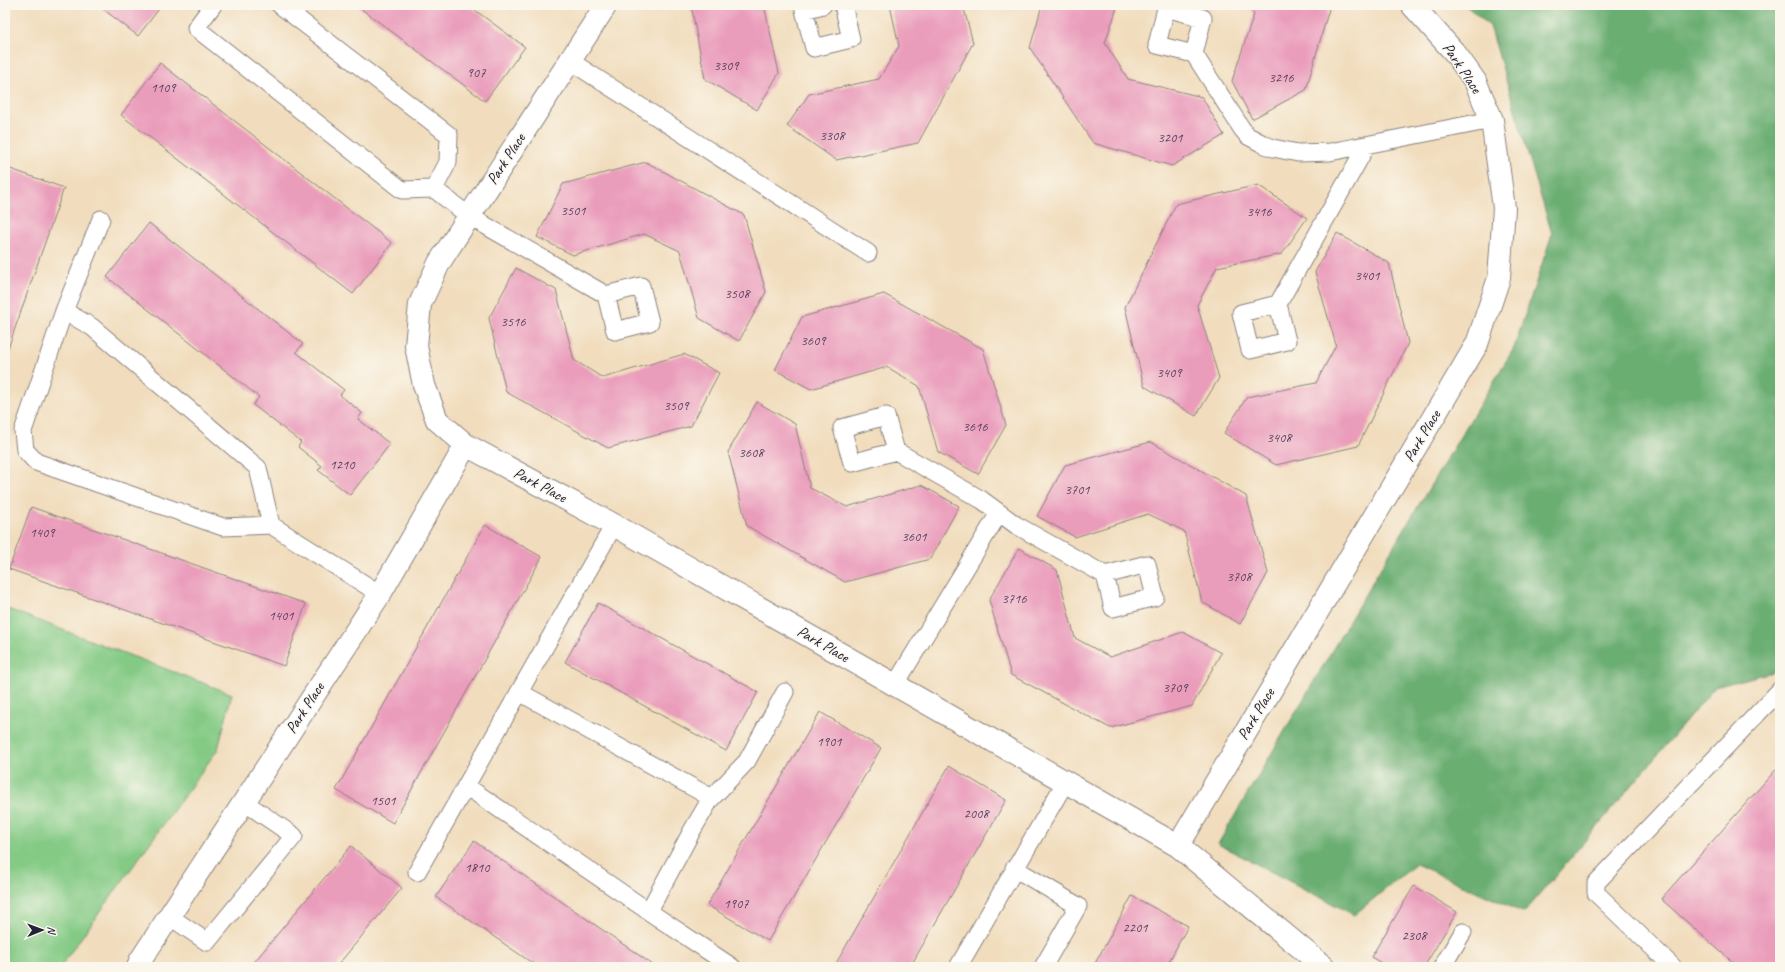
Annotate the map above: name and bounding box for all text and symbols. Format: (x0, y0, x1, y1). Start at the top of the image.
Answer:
street label: Park Place (1438, 39, 1487, 99)
house number: 3309 (713, 57, 740, 74)
house number: 907 (467, 64, 486, 81)
house number: 3216 (1268, 69, 1294, 86)
house number: 1109 (150, 79, 177, 96)
house number: 3308 (819, 127, 846, 144)
street label: Park Place (482, 128, 531, 188)
house number: 3201 (1157, 129, 1183, 146)
house number: 3501 (560, 202, 586, 219)
house number: 3416 (1246, 203, 1272, 220)
house number: 3401 (1354, 267, 1380, 284)
house number: 3508 (724, 285, 751, 302)
house number: 3516 (500, 313, 526, 330)
house number: 3609 (800, 332, 827, 349)
house number: 3409 (1156, 364, 1183, 381)
house number: 3509 (663, 397, 690, 414)
street label: Park Place (1399, 405, 1446, 465)
house number: 3616 (962, 418, 988, 435)
house number: 3408 (1266, 429, 1293, 446)
house number: 3608 (738, 444, 765, 461)
house number: 1210 (329, 456, 356, 473)
street label: Park Place (510, 463, 571, 508)
house number: 3701 (1064, 481, 1090, 498)
house number: 1409 (29, 524, 56, 541)
house number: 3601 (901, 528, 927, 545)
house number: 3708 (1226, 568, 1253, 585)
house number: 3716 (1001, 590, 1027, 607)
house number: 1401 (268, 607, 294, 624)
street label: Park Place (793, 621, 854, 668)
street label: Park Place (281, 677, 330, 737)
house number: 3709 (1162, 679, 1189, 696)
street label: Park Place (1233, 683, 1280, 743)
house number: 1901 (816, 733, 842, 750)
house number: 1501 (370, 792, 396, 809)
house number: 2008 (963, 805, 990, 822)
house number: 1810 (464, 859, 491, 876)
house number: 1907 (723, 895, 749, 912)
north arrow (22, 910, 62, 950)
house number: 2201 (1122, 919, 1148, 936)
text: N (45, 926, 59, 936)
house number: 2308 (1401, 927, 1428, 944)

